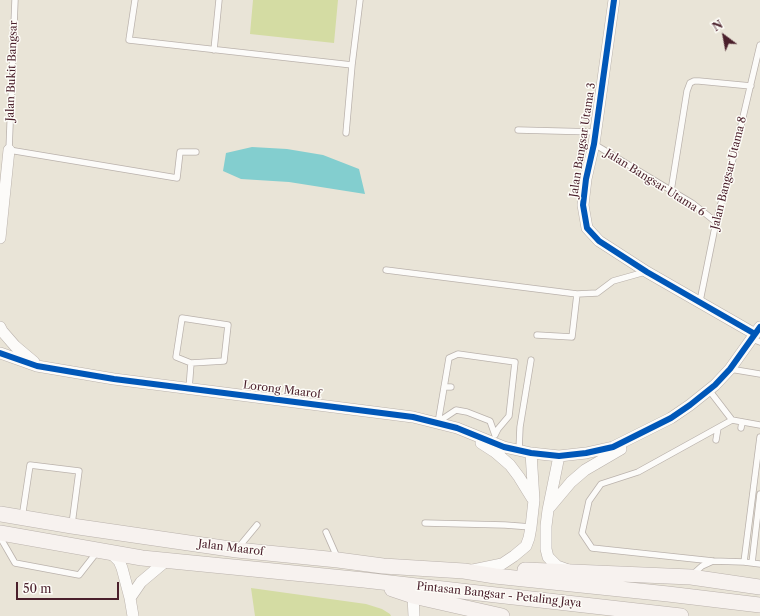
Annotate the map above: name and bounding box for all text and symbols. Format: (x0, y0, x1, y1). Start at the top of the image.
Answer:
north arrow (704, 16, 744, 56)
text: N (710, 17, 725, 34)
street label: Jalan Bukit Bangsar (4, 20, 20, 122)
street label: Jalan Bangsar Utama 3 (567, 82, 599, 198)
street label: Jalan Bangsar Utama 8 (709, 115, 749, 231)
street label: Jalan Bangsar Utama 6 (602, 147, 708, 219)
street label: Lorong Maarof (242, 379, 322, 401)
street label: Jalan Maarof (197, 537, 265, 559)
scale bar (18, 574, 121, 600)
street label: Pintasan Bangsar - Petaling Jaya (416, 580, 582, 610)
text: 50 m (23, 581, 52, 596)

